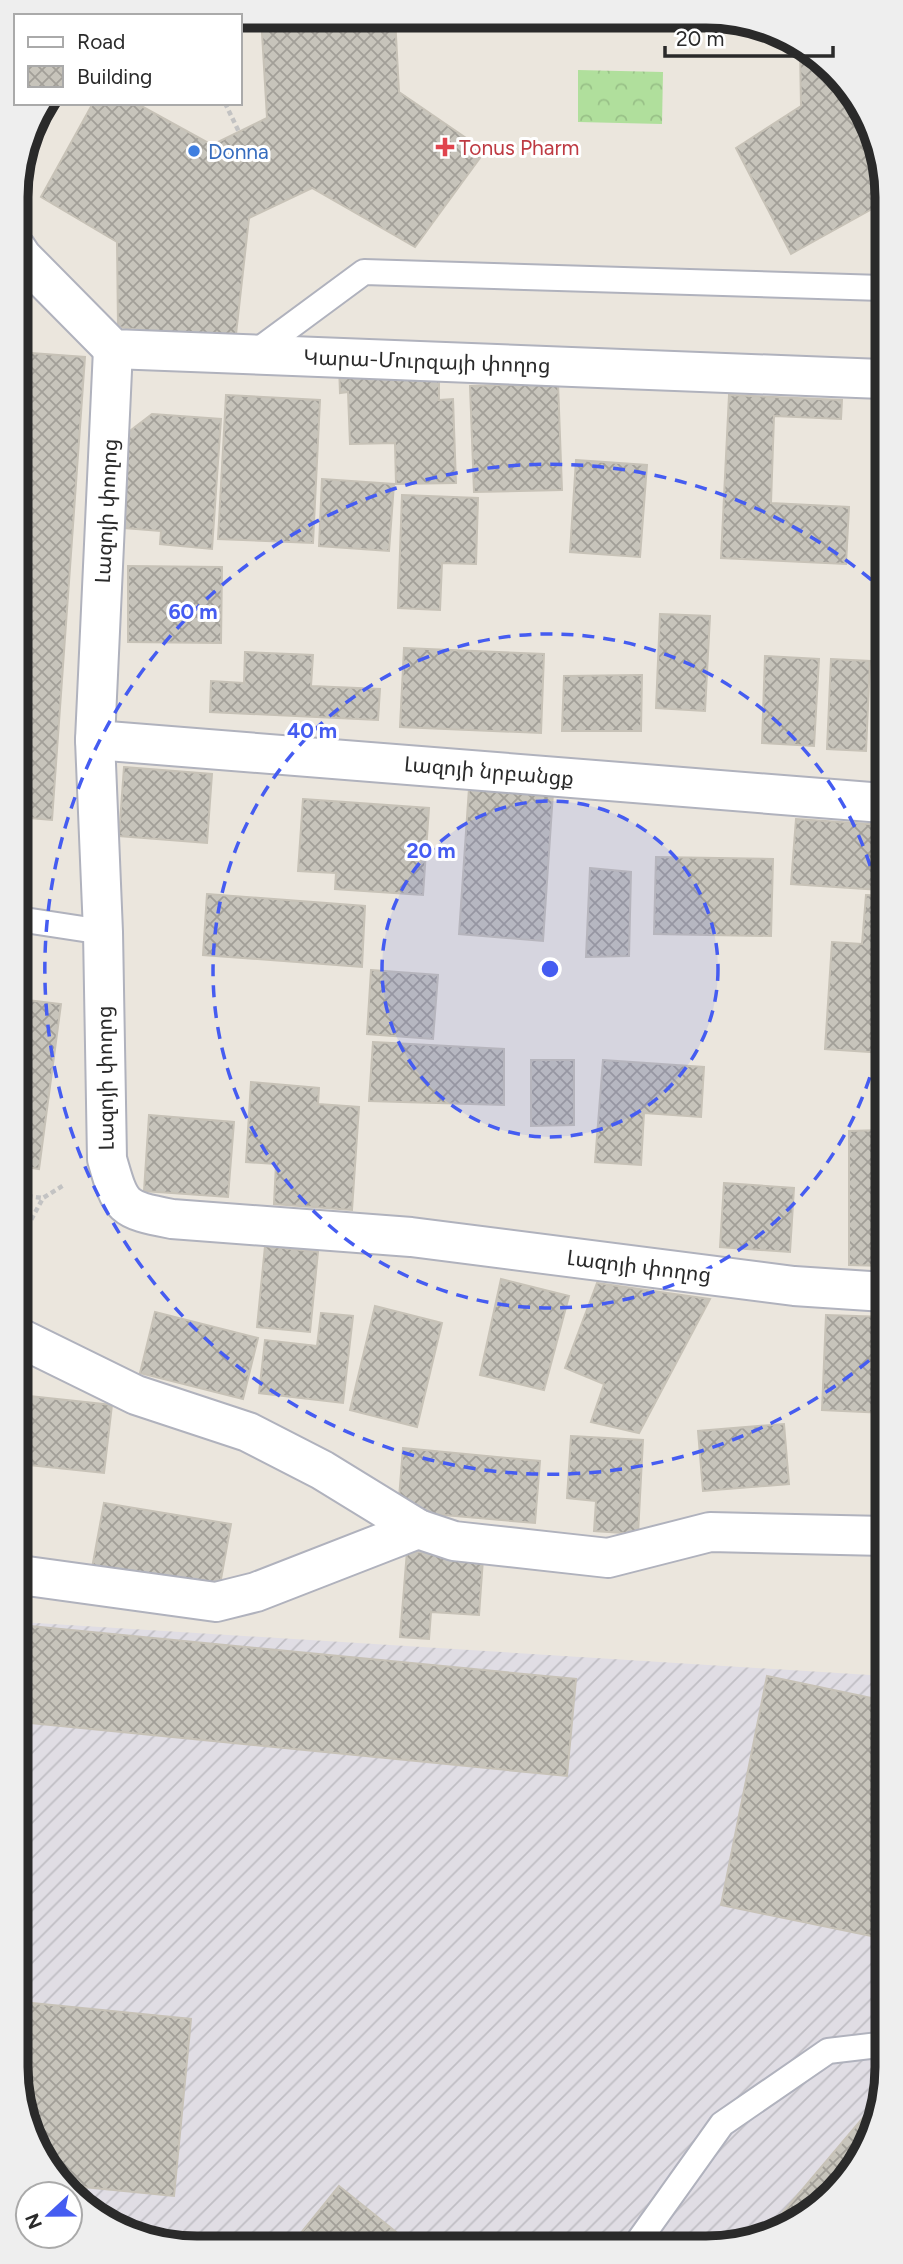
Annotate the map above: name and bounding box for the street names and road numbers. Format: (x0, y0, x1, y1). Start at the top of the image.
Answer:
street label: Կարա-Մուրզայի փողոց (303, 344, 551, 378)
street label: Լազոյի փողոց (90, 438, 122, 584)
street label: Լազոյի նրբանցք (403, 751, 575, 791)
street label: Լազոյի փողոց (91, 1005, 119, 1151)
street label: Լազոյի փողոց (565, 1245, 713, 1287)

